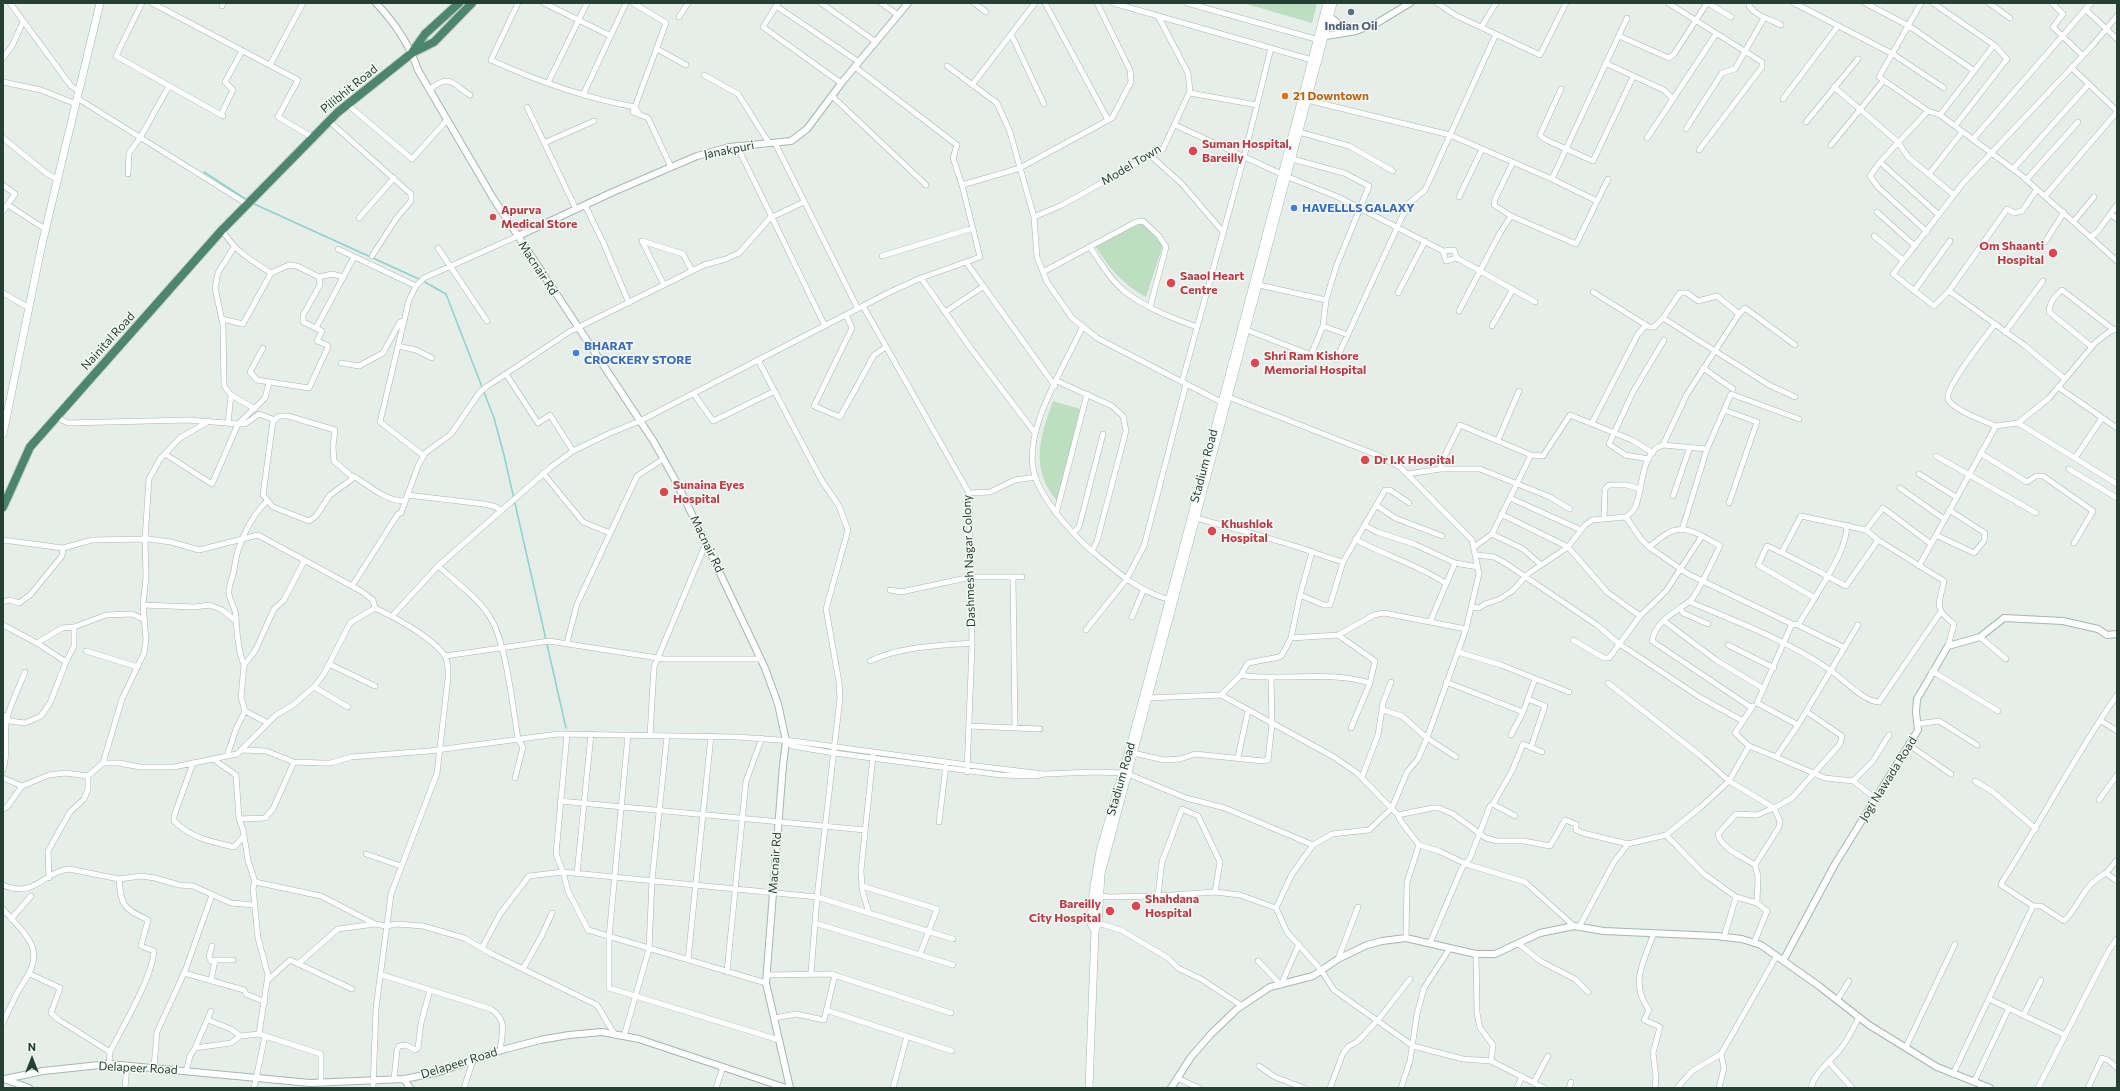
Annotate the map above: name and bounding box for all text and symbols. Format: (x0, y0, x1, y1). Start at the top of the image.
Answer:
marker: Indian Oil (1346, 7, 1356, 17)
place label: Indian Oil (1324, 19, 1378, 33)
street label: Pilibhit Road (318, 62, 380, 116)
place label: 21 Downtown (1293, 89, 1369, 103)
marker: 21 Downtown (1280, 91, 1290, 101)
place label: Suman Hospital, Bareilly (1202, 137, 1292, 165)
street label: Janakpuri (703, 138, 755, 162)
street label: Model Town (1098, 141, 1164, 189)
marker: Suman Hospital, Bareilly (1187, 145, 1199, 157)
place label: HAVELLLS GALAXY (1302, 201, 1414, 215)
place label: Apurva Medical Store (501, 203, 577, 231)
marker: HAVELLLS GALAXY (1289, 203, 1299, 213)
marker: Apurva Medical Store (488, 212, 498, 222)
street label: Macnair Rd (515, 238, 561, 298)
place label: Om Shaanti Hospital (1979, 239, 2044, 267)
marker: Om Shaanti Hospital (2047, 247, 2059, 259)
place label: Saaol Heart Centre (1180, 269, 1244, 297)
marker: Saaol Heart Centre (1165, 277, 1177, 289)
street label: Nainital Road (78, 309, 138, 373)
place label: BHARAT CROCKERY STORE (584, 339, 692, 367)
marker: BHARAT CROCKERY STORE (571, 348, 581, 358)
place label: Shri Ram Kishore Memorial Hospital (1264, 349, 1366, 377)
marker: Shri Ram Kishore Memorial Hospital (1249, 357, 1261, 369)
street label: Stadium Road (1187, 428, 1221, 504)
place label: Dr I.K Hospital (1374, 453, 1454, 467)
marker: Dr I.K Hospital (1359, 454, 1371, 466)
place label: Sunaina Eyes Hospital (673, 478, 744, 506)
marker: Sunaina Eyes Hospital (658, 486, 670, 498)
street label: Dashmesh Nagar Colony (959, 495, 979, 627)
street label: Macnair Rd (687, 513, 727, 575)
place label: Khushlok Hospital (1221, 517, 1273, 545)
marker: Khushlok Hospital (1206, 525, 1218, 537)
street label: Jogi Nawada Road (1856, 734, 1920, 824)
street label: Stadium Road (1104, 741, 1138, 817)
street label: Macnair Rd (766, 832, 784, 894)
place label: Shahdana Hospital (1145, 892, 1199, 920)
place label: Bareilly City Hospital (1029, 897, 1101, 925)
marker: Shahdana Hospital (1130, 900, 1142, 912)
marker: Bareilly City Hospital (1104, 905, 1116, 917)
north arrow (12, 1039, 52, 1079)
text: N (28, 1040, 36, 1053)
street label: Delapeer Road (419, 1045, 499, 1081)
street label: Delapeer Road (98, 1059, 178, 1077)

